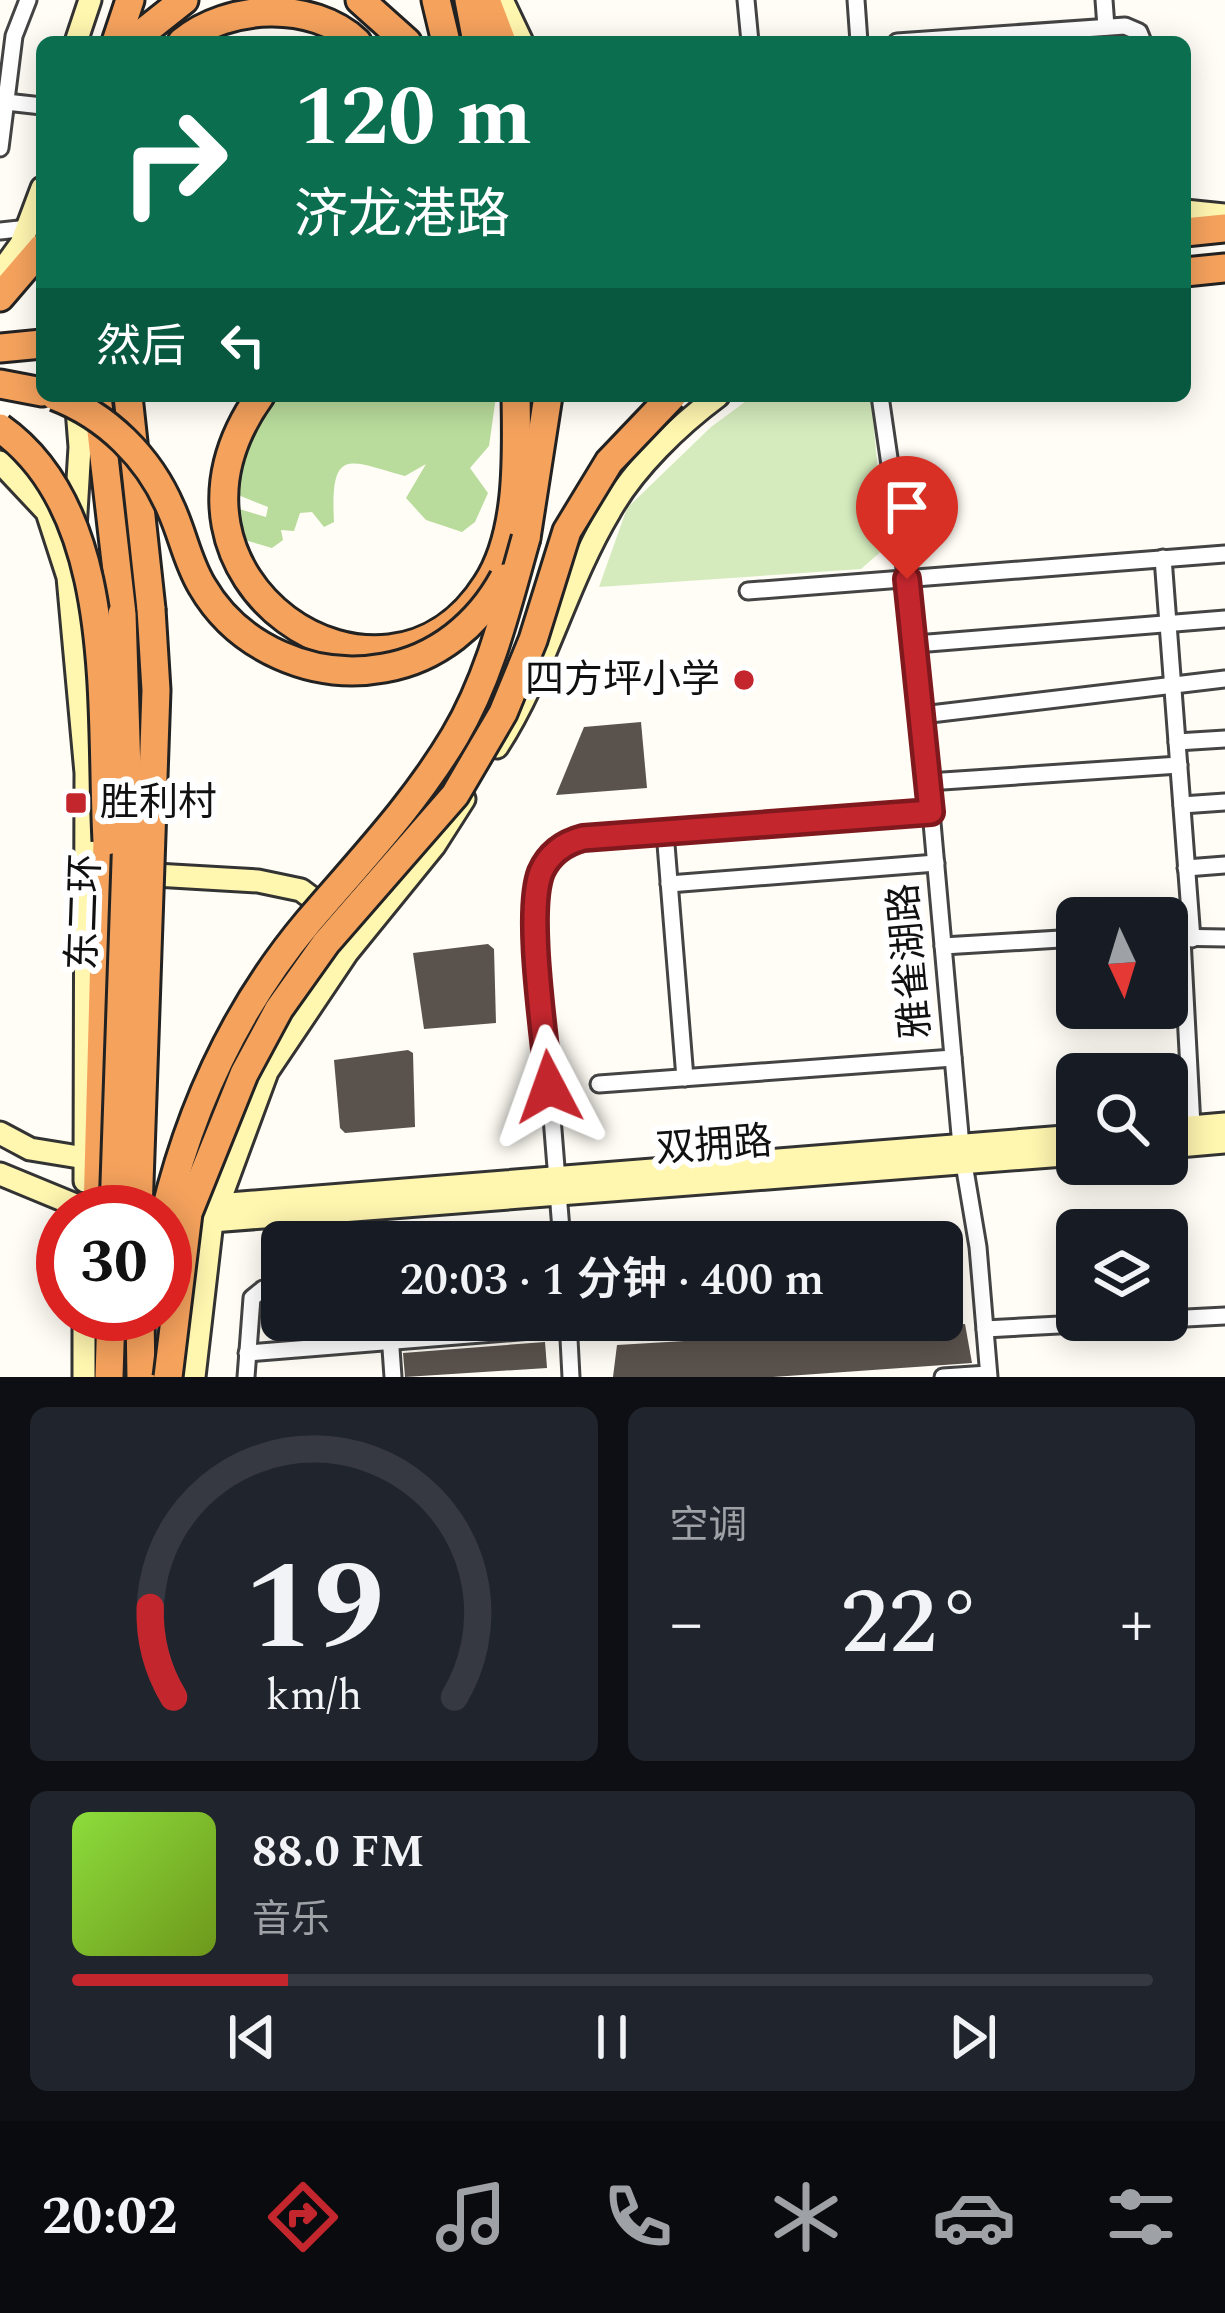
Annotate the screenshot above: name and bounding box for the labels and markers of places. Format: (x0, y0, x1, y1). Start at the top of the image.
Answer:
pin (856, 456, 958, 579)
place label: 四方坪小学 (525, 651, 720, 710)
marker: 四方坪小学 (731, 667, 757, 693)
place label: 胜利村 (100, 774, 217, 833)
marker: 胜利村 (63, 790, 89, 816)

